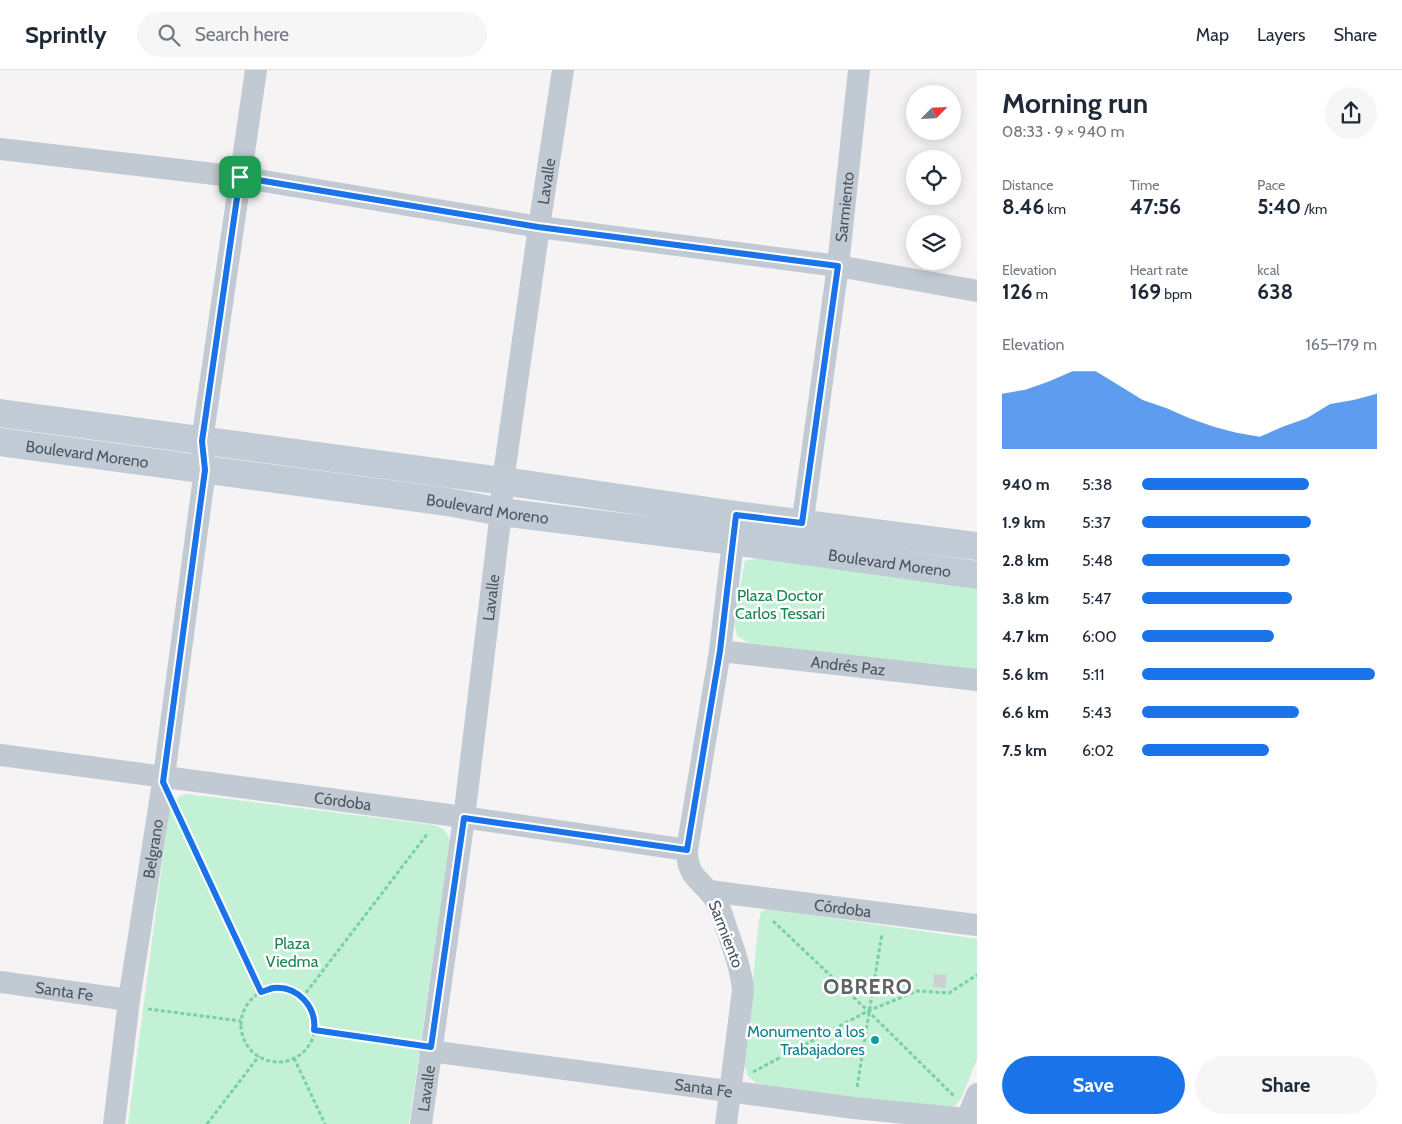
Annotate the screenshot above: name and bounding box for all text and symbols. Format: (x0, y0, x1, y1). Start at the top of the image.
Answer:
search box (137, 12, 487, 57)
text: Sprintly (25, 20, 107, 49)
icon: search (155, 21, 183, 49)
text: Search here (195, 23, 289, 46)
text: Map (1196, 24, 1229, 46)
text: Layers (1257, 24, 1306, 46)
text: Share (1334, 24, 1377, 46)
north arrow (906, 85, 961, 140)
map controls (906, 85, 961, 270)
text: Morning run (1002, 86, 1148, 120)
button: share (1325, 87, 1377, 139)
text: 08:33 · 9 × 940 m (1002, 122, 1124, 141)
button: locate (906, 150, 961, 205)
pin (219, 156, 261, 198)
street label: Lavalle (533, 157, 559, 206)
icon: arrive (226, 163, 254, 191)
street label: Sarmiento (831, 171, 858, 243)
text: Distance (1002, 176, 1054, 194)
text: Time (1130, 176, 1159, 194)
text: Pace (1257, 176, 1285, 194)
text: 8.46 (1002, 194, 1044, 219)
text: 47:56 (1130, 194, 1181, 219)
text: 5:40 (1257, 194, 1301, 219)
text: km (1044, 200, 1066, 218)
text: /km (1301, 200, 1327, 218)
button: layers (906, 215, 961, 270)
text: Elevation (1002, 261, 1057, 279)
text: Heart rate (1130, 261, 1188, 279)
text: kcal (1257, 261, 1280, 279)
text: 126 (1002, 279, 1033, 304)
text: 169 (1130, 279, 1161, 304)
text: 638 (1257, 279, 1293, 304)
text: m (1033, 285, 1048, 303)
text: bpm (1161, 285, 1192, 303)
text: Elevation (1002, 335, 1065, 354)
text: 165–179 m (1306, 335, 1377, 354)
street label: Boulevard Moreno (25, 436, 150, 471)
text: 940 m (1002, 475, 1050, 494)
text: 5:38 (1082, 475, 1112, 494)
street label: Boulevard Moreno (425, 490, 550, 527)
text: 1.9 km (1002, 513, 1045, 532)
text: 5:37 (1082, 513, 1111, 532)
street label: Boulevard Moreno (827, 545, 953, 581)
text: 2.8 km (1002, 551, 1049, 570)
text: 5:48 (1082, 551, 1113, 570)
street label: Lavalle (478, 573, 503, 622)
park label: Plaza Doctor Carlos Tessari (735, 586, 825, 623)
text: 3.8 km (1002, 589, 1049, 608)
text: 5:47 (1082, 589, 1111, 608)
text: 4.7 km (1002, 627, 1049, 646)
text: 6:00 (1082, 627, 1117, 646)
street label: Andrés Paz (810, 652, 887, 679)
text: 5.6 km (1002, 665, 1048, 684)
text: 5:11 (1082, 665, 1104, 684)
text: 6.6 km (1002, 703, 1049, 722)
text: 5:43 (1082, 703, 1112, 722)
text: 7.5 km (1002, 741, 1047, 760)
text: 6:02 (1082, 741, 1114, 760)
street label: Córdoba (313, 788, 373, 814)
street label: Belgrano (139, 817, 167, 880)
street label: Córdoba (813, 895, 873, 921)
street label: Sarmiento (704, 898, 748, 971)
park label: Plaza Viedma (266, 934, 319, 971)
district label: OBRERO (823, 974, 913, 999)
street label: Santa Fe (34, 978, 95, 1004)
place label: Monumento a los Trabajadores (747, 1022, 865, 1059)
marker: Monumento a los Trabajadores (869, 1034, 881, 1046)
button: Save (1002, 1056, 1185, 1114)
button: Share (1195, 1056, 1377, 1114)
street label: Lavalle (413, 1064, 439, 1113)
street label: Santa Fe (673, 1074, 734, 1101)

